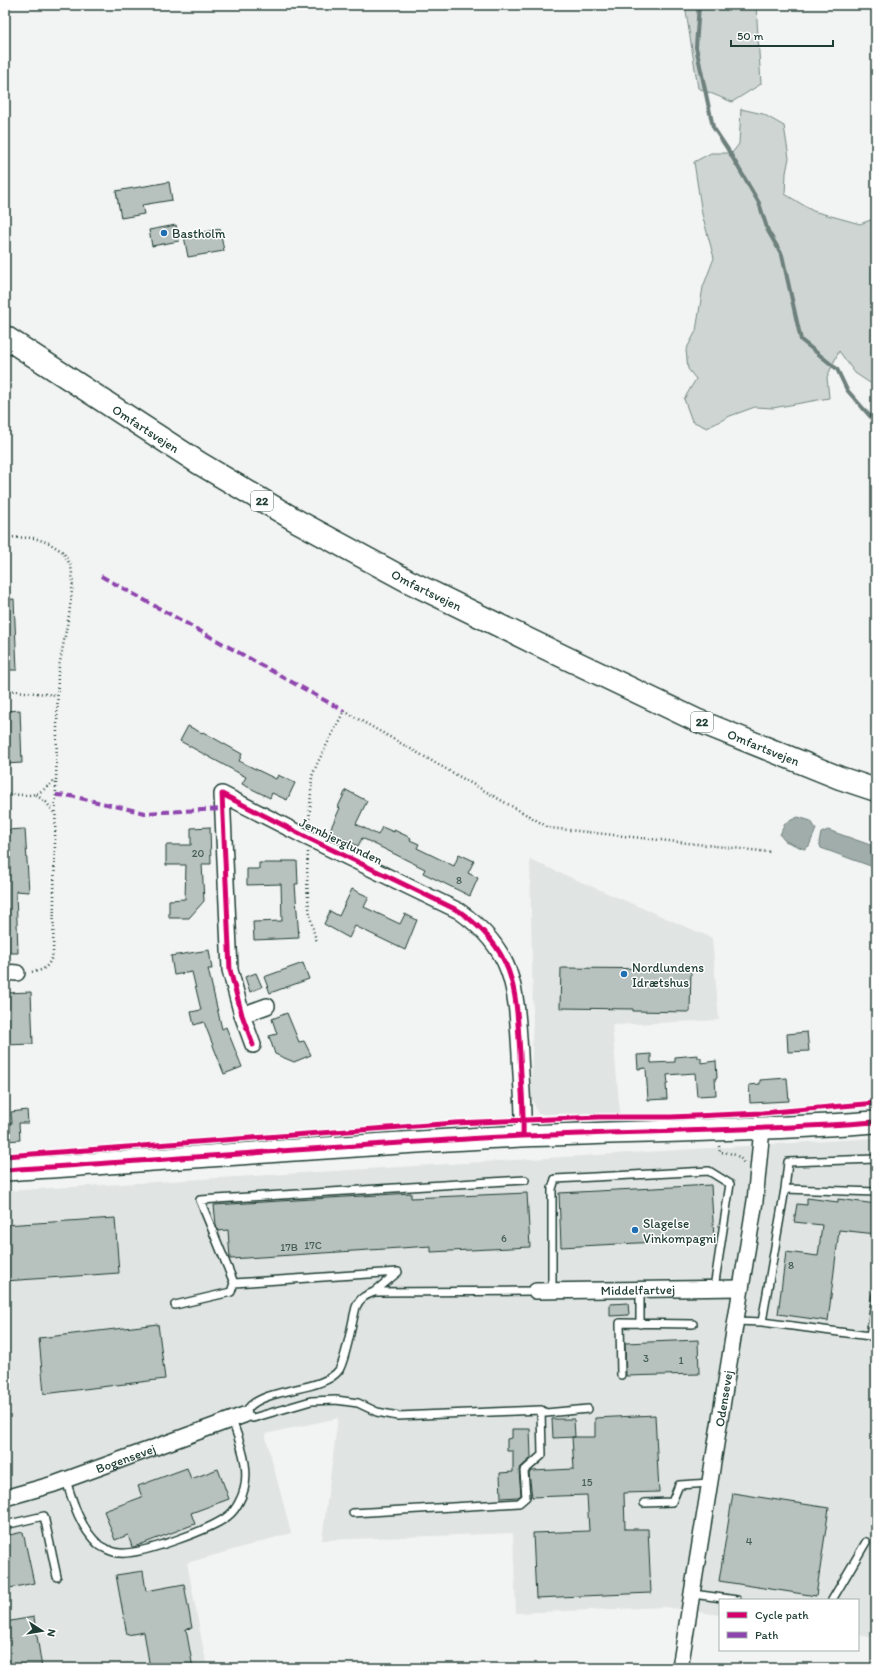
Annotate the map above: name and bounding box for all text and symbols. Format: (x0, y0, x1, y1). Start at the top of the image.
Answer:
scale bar (731, 22, 833, 48)
text: 50 m (737, 29, 763, 43)
place label: Bastholm (172, 226, 226, 241)
marker: Bastholm (159, 228, 169, 238)
street label: Omfartsvejen (110, 401, 182, 456)
road number: 22 (251, 491, 273, 511)
street label: Omfartsvejen (389, 566, 464, 614)
road number: 22 (691, 712, 713, 732)
street label: Omfartsvejen (725, 726, 802, 768)
street label: Jernbjerglunden (297, 814, 386, 868)
house number: 20 (192, 847, 205, 860)
house number: 8 (456, 874, 462, 887)
place label: Nordlundens Idrætshus (632, 960, 704, 990)
marker: Nordlundens Idrætshus (619, 969, 629, 979)
place label: Slagelse Vinkompagni (643, 1216, 716, 1246)
marker: Slagelse Vinkompagni (630, 1225, 640, 1235)
house number: 6 (501, 1232, 507, 1245)
house number: 17C (304, 1239, 322, 1252)
house number: 17B (280, 1241, 298, 1254)
house number: 8 (788, 1259, 794, 1272)
street label: Middelfartvej (601, 1281, 675, 1298)
house number: 3 (643, 1352, 649, 1365)
house number: 1 (678, 1354, 684, 1367)
street label: Odensevej (711, 1369, 735, 1428)
street label: Bogensevej (94, 1440, 157, 1476)
house number: 15 (582, 1476, 593, 1489)
house number: 4 (746, 1535, 753, 1548)
legend (719, 1599, 859, 1651)
text: Cycle path (755, 1608, 809, 1622)
north arrow (22, 1611, 62, 1651)
text: N (44, 1628, 58, 1638)
text: Path (755, 1628, 778, 1642)

